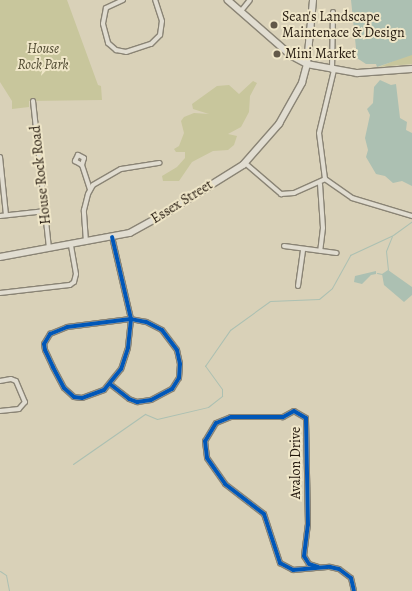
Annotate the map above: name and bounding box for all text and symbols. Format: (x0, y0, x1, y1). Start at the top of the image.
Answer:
place label: Sean's Landscape Maintenace & Design (282, 9, 405, 42)
marker: Sean's Landscape Maintenace & Design (269, 20, 279, 30)
park label: House Rock Park (17, 41, 69, 74)
place label: Mini Market (285, 46, 356, 62)
marker: Mini Market (272, 49, 282, 59)
street label: House Rock Road (27, 125, 55, 225)
street label: Essex Street (148, 176, 216, 228)
street label: Avalon Drive (288, 427, 304, 499)

